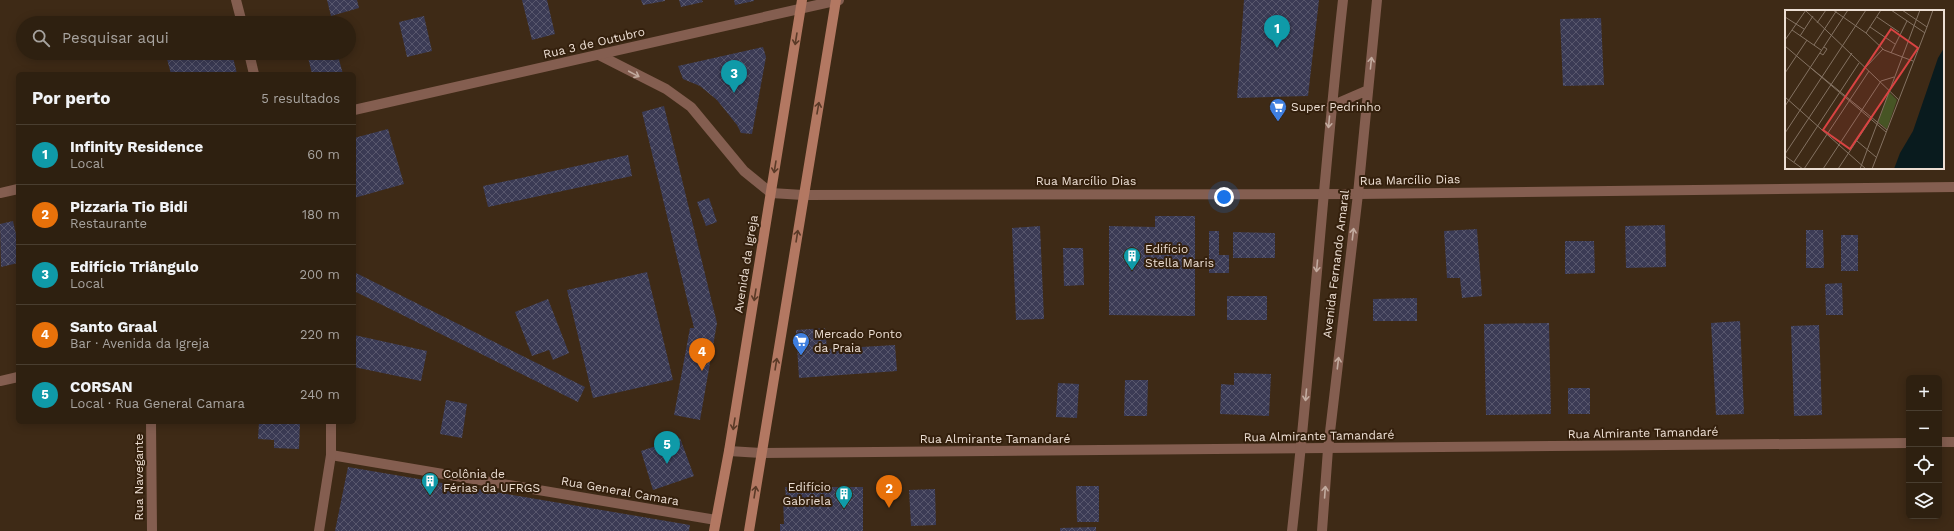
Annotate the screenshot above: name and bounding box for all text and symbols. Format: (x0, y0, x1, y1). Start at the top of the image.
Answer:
inset map (1785, 10, 1944, 169)
pin: 1 (1264, 15, 1290, 48)
search box (16, 16, 356, 60)
street label: Rua 3 de Outubro (542, 25, 646, 61)
icon: search (30, 27, 52, 49)
text: Pesquisar aqui (62, 29, 169, 47)
one-way arrow (792, 32, 800, 45)
one-way arrow (1367, 57, 1375, 70)
pin: 3 (721, 60, 747, 93)
one-way arrow (628, 70, 640, 78)
text: Por perto (32, 88, 110, 108)
text: 5 resultados (261, 91, 340, 106)
supermarket icon: Super Pedrinho (1268, 97, 1288, 122)
place label: Super Pedrinho (1291, 100, 1381, 114)
one-way arrow (814, 102, 822, 115)
one-way arrow (1326, 115, 1333, 128)
text: Infinity Residence (70, 138, 203, 156)
text: 1 (42, 147, 48, 162)
text: 60 m (307, 147, 340, 162)
text: Local (70, 156, 104, 171)
one-way arrow (771, 160, 779, 173)
street label: Rua Marcílio Dias (1360, 172, 1460, 188)
street label: Rua Marcílio Dias (1036, 174, 1136, 188)
your location (1214, 187, 1234, 207)
street label: Avenida Fernando Amaral (1320, 189, 1352, 339)
text: Pizzaria Tio Bidi (70, 198, 188, 216)
text: 2 (41, 207, 49, 222)
text: 180 m (302, 207, 340, 222)
street label: Avenida da Igreja (731, 214, 761, 314)
text: Restaurante (70, 216, 147, 231)
one-way arrow (1349, 228, 1357, 241)
one-way arrow (793, 230, 801, 243)
place label: Edifício Stella Maris (1145, 242, 1214, 270)
building icon: Edifício Stella Maris (1122, 246, 1142, 271)
text: Edifício Triângulo (70, 258, 199, 276)
one-way arrow (1313, 259, 1320, 272)
text: 3 (41, 267, 49, 282)
text: 200 m (299, 267, 340, 282)
text: Local (70, 276, 104, 291)
one-way arrow (750, 288, 758, 301)
text: Santo Graal (70, 318, 157, 336)
text: 4 (41, 327, 49, 342)
text: 220 m (300, 327, 340, 342)
place label: Mercado Ponto da Praia (814, 327, 902, 355)
supermarket icon: Mercado Ponto da Praia (791, 331, 811, 356)
text: Bar · Avenida da Igreja (70, 336, 209, 351)
pin: 4 (689, 338, 715, 371)
one-way arrow (1334, 357, 1342, 370)
one-way arrow (772, 358, 780, 371)
map controls (1906, 375, 1942, 519)
button: + (1906, 375, 1942, 411)
text: CORSAN (70, 378, 133, 396)
text: 5 (41, 387, 49, 402)
text: 240 m (300, 387, 340, 402)
one-way arrow (1302, 388, 1310, 401)
text: Local · Rua General Camara (70, 396, 245, 411)
button: − (1906, 411, 1942, 447)
one-way arrow (730, 417, 738, 430)
street label: Rua Almirante Tamandaré (1568, 425, 1718, 441)
street label: Rua Almirante Tamandaré (1244, 428, 1394, 444)
pin: 5 (654, 431, 680, 464)
street label: Rua Almirante Tamandaré (920, 432, 1070, 446)
street label: Rua Navegante (132, 434, 146, 520)
button: locate (1906, 447, 1942, 483)
place label: Colônia de Férias da UFRGS (443, 467, 540, 495)
building icon: Colônia de Férias da UFRGS (420, 471, 440, 496)
street label: Rua General Camara (560, 474, 680, 508)
pin: 2 (876, 475, 902, 508)
place label: Edifício Gabriela (783, 480, 831, 508)
button: layers (1906, 483, 1942, 519)
building icon: Edifício Gabriela (834, 484, 854, 509)
one-way arrow (751, 486, 759, 499)
one-way arrow (1322, 486, 1329, 499)

